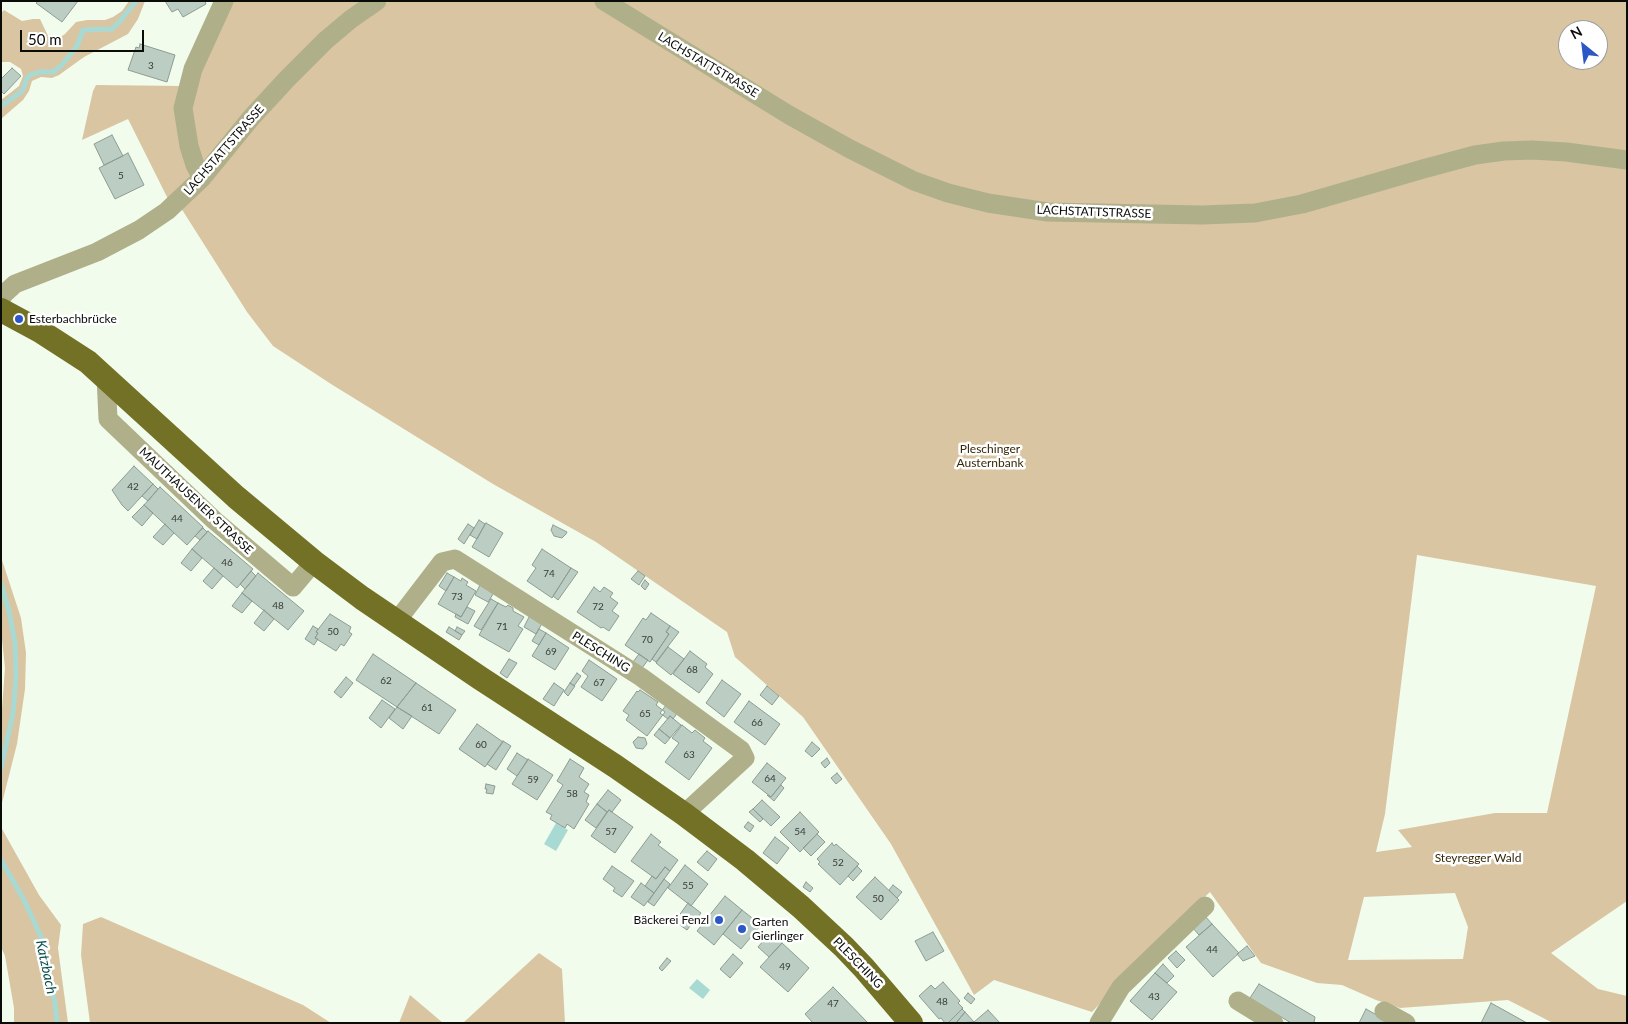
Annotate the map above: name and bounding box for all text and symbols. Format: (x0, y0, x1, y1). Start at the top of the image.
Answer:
scale bar (22, 20, 146, 52)
north arrow (1558, 20, 1608, 70)
text: N (1567, 22, 1585, 42)
street label: LACHSTATTSTRASSE (655, 29, 761, 101)
text: 50 m (28, 30, 62, 48)
house number: 3 (148, 60, 154, 72)
street label: LACHSTATTSTRASSE (181, 102, 267, 198)
house number: 5 (118, 170, 124, 182)
street label: LACHSTATTSTRASSE (1036, 203, 1152, 221)
place label: Esterbachbrücke (29, 312, 117, 326)
marker: Esterbachbrücke (13, 313, 25, 325)
park label: Pleschinger Austernbank (956, 442, 1024, 470)
street label: MAUTHAUSENER STRASSE (136, 445, 256, 557)
house number: 42 (127, 481, 139, 493)
house number: 44 (171, 513, 183, 525)
house number: 46 (221, 557, 233, 569)
house number: 74 (543, 568, 555, 580)
house number: 73 (451, 591, 463, 603)
house number: 48 (272, 600, 284, 612)
house number: 72 (592, 601, 604, 613)
house number: 71 (496, 621, 508, 633)
house number: 50 (327, 626, 339, 638)
street label: PLESCHING (570, 629, 632, 675)
house number: 70 (641, 634, 653, 646)
house number: 69 (545, 646, 557, 658)
house number: 68 (686, 664, 698, 676)
house number: 62 (380, 675, 392, 687)
house number: 67 (593, 677, 605, 689)
house number: 61 (421, 702, 433, 714)
house number: 65 (639, 708, 651, 720)
house number: 66 (751, 717, 763, 729)
house number: 60 (475, 739, 487, 751)
house number: 63 (683, 749, 695, 761)
house number: 64 (764, 773, 776, 785)
house number: 59 (527, 774, 539, 786)
house number: 58 (566, 788, 578, 800)
house number: 57 (605, 826, 617, 838)
house number: 54 (794, 826, 806, 838)
park label: Steyregger Wald (1435, 851, 1521, 865)
house number: 52 (832, 857, 844, 869)
house number: 55 (682, 880, 694, 892)
house number: 50 (872, 893, 884, 905)
place label: Bäckerei Fenzl (634, 913, 709, 927)
marker: Bäckerei Fenzl (713, 914, 725, 926)
place label: Garten Gierlinger (752, 915, 804, 943)
marker: Garten Gierlinger (736, 923, 748, 935)
street label: PLESCHING (830, 935, 886, 991)
water label: Katzbach (32, 939, 60, 995)
house number: 44 (1206, 944, 1218, 956)
house number: 49 (779, 961, 791, 973)
house number: 43 (1148, 991, 1160, 1003)
house number: 48 (936, 996, 948, 1008)
house number: 47 (827, 998, 839, 1010)

